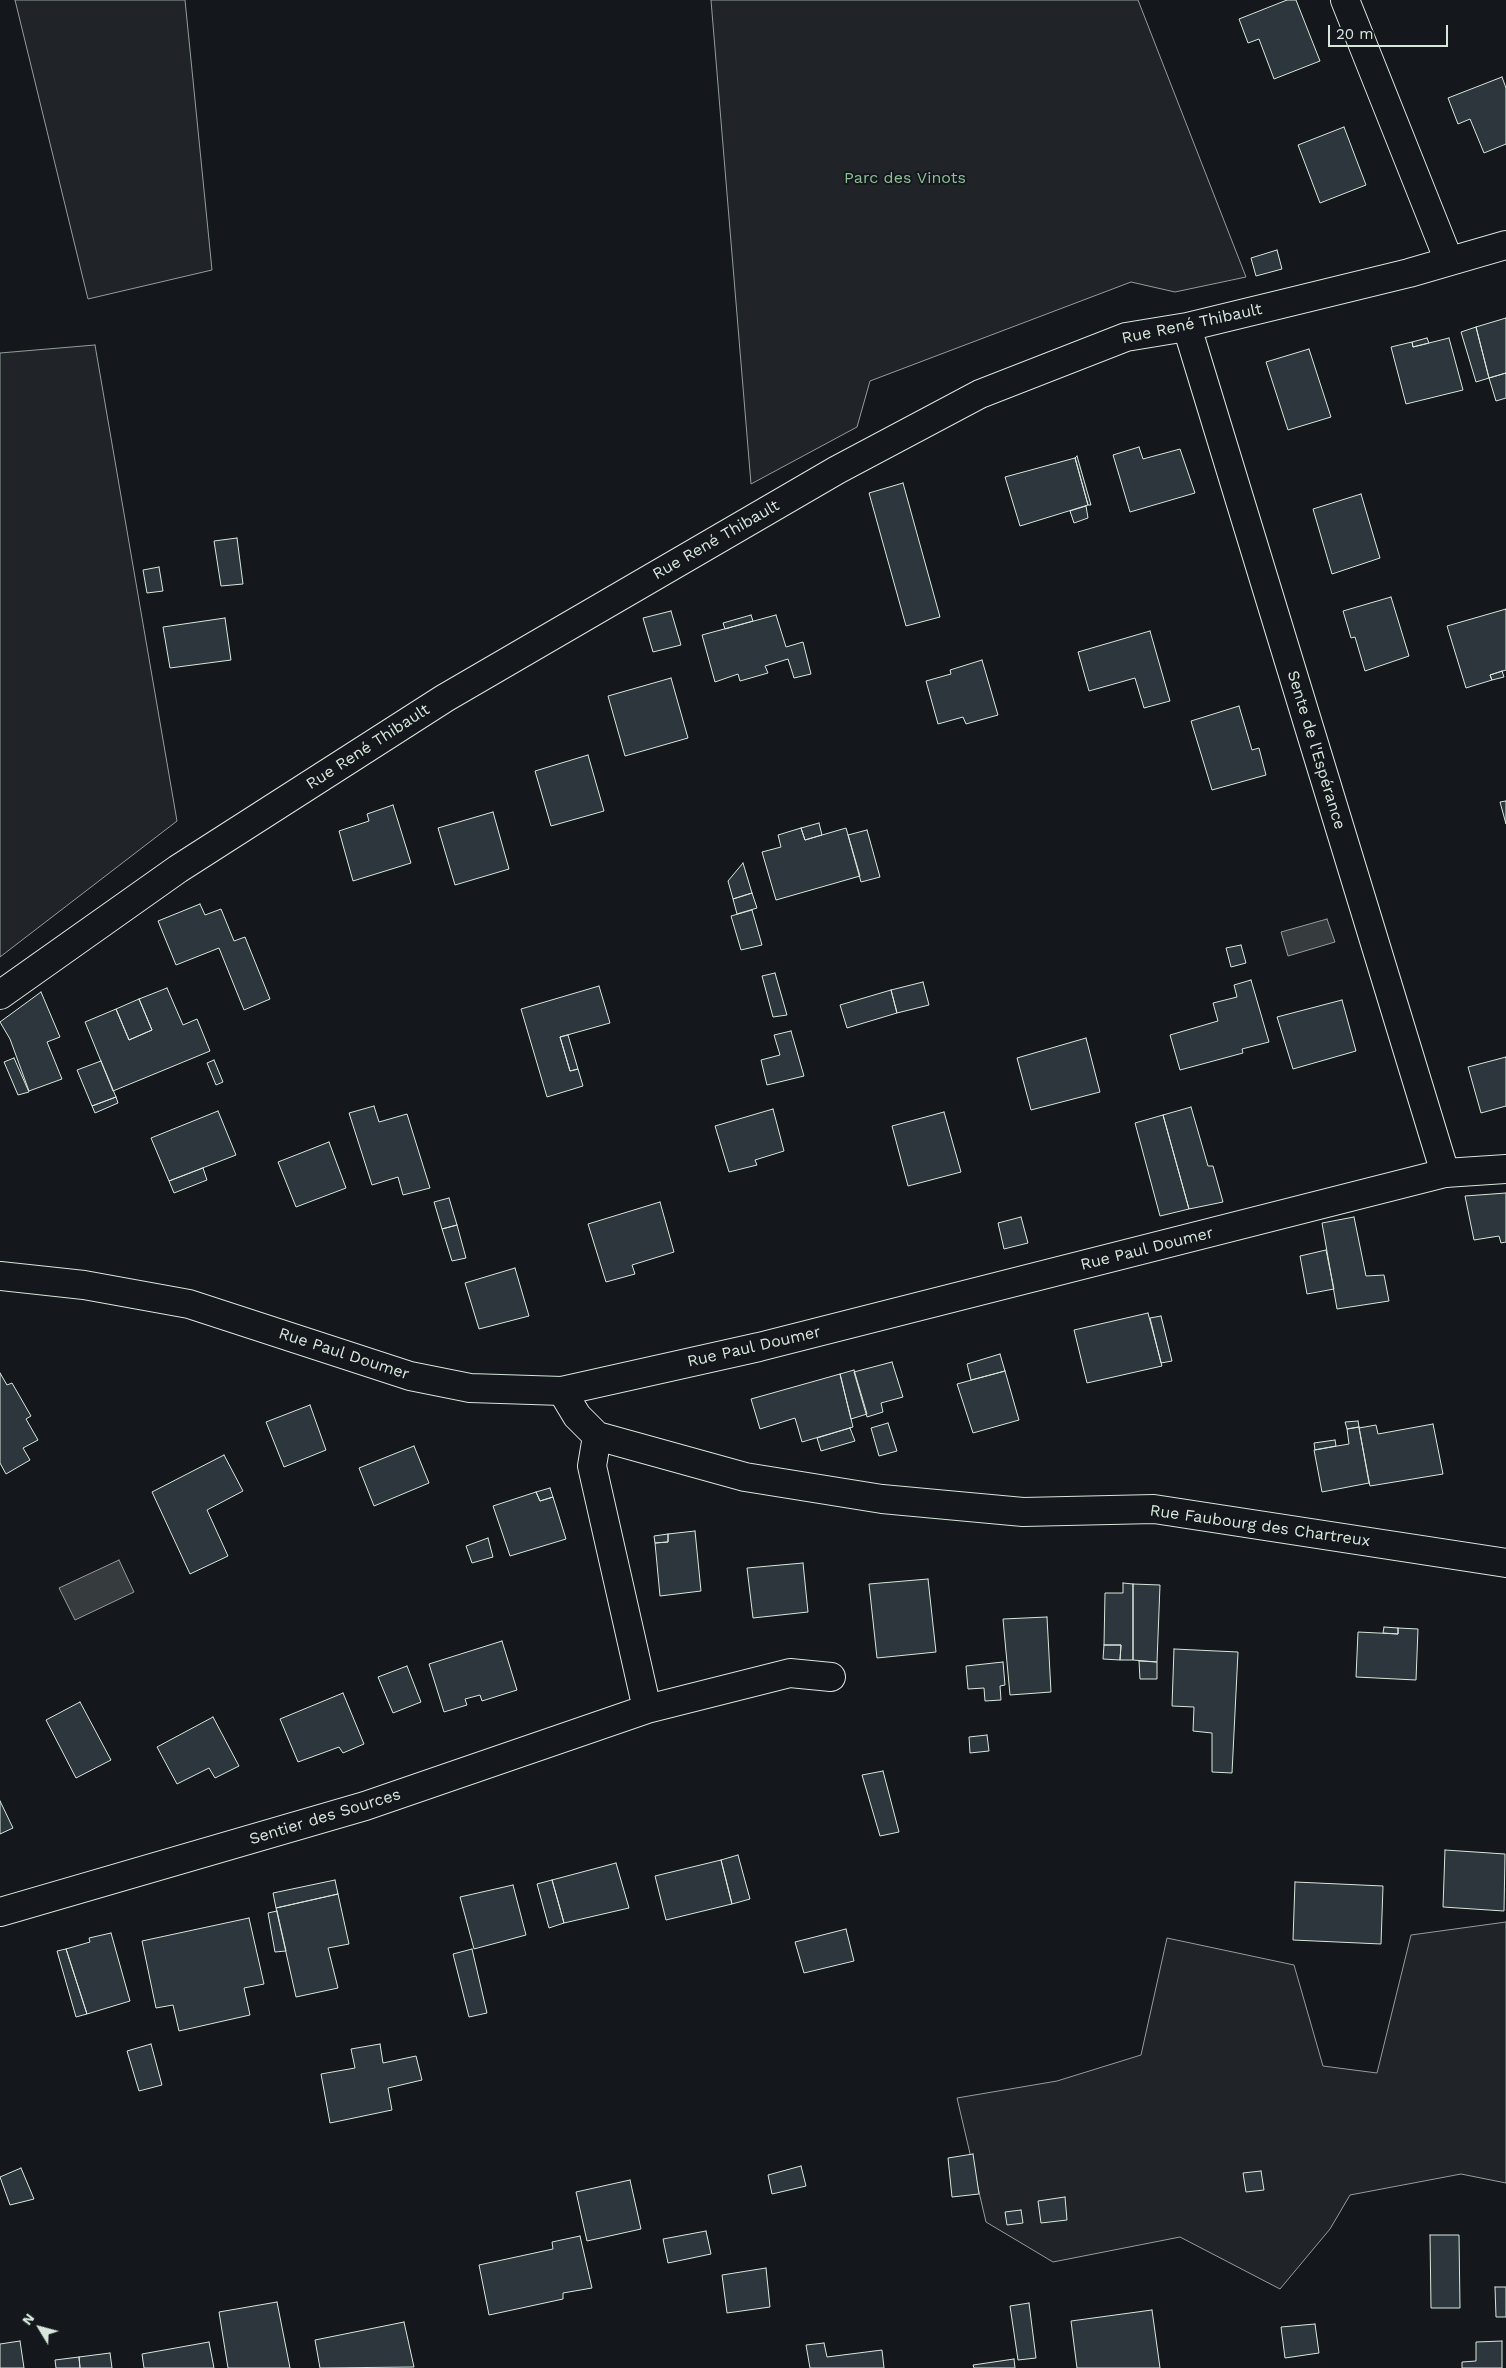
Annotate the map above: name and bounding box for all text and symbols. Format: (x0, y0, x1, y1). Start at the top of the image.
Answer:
scale bar (1331, 15, 1451, 47)
text: 20 m (1336, 25, 1374, 43)
park label: Parc des Vinots (844, 168, 966, 188)
street label: Rue René Thibault (1120, 300, 1264, 348)
street label: Rue René Thibault (649, 496, 783, 584)
street label: Sente de l'Espérance (1283, 668, 1349, 832)
street label: Rue René Thibault (303, 700, 433, 794)
street label: Rue Paul Doumer (1079, 1223, 1215, 1275)
street label: Rue Paul Doumer (686, 1322, 822, 1372)
street label: Rue Paul Doumer (276, 1324, 412, 1384)
street label: Rue Faubourg des Chartreux (1149, 1501, 1371, 1551)
street label: Sentier des Sources (247, 1785, 403, 1849)
north arrow (15, 2303, 65, 2353)
text: N (19, 2310, 38, 2328)

